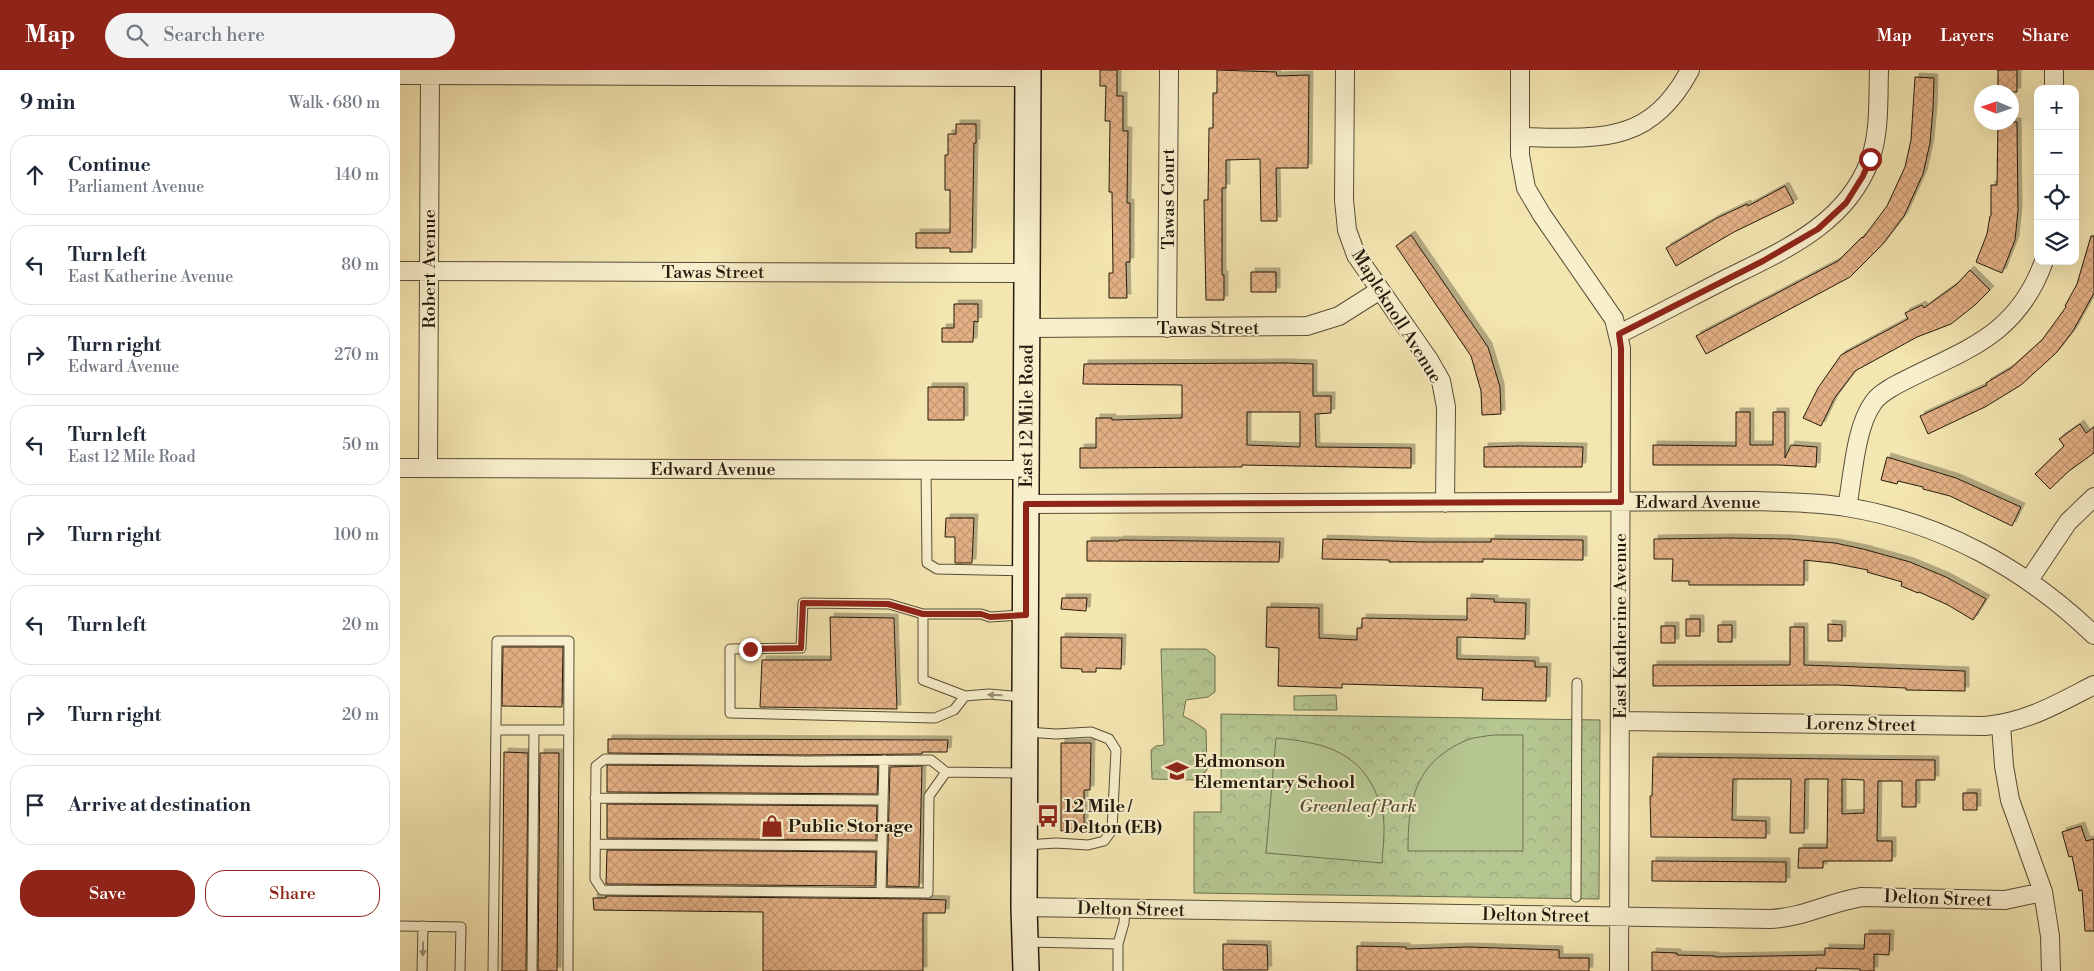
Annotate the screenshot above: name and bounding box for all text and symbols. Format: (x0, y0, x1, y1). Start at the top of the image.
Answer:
search box (105, 13, 455, 58)
text: Map (25, 20, 75, 50)
icon: search (123, 21, 151, 49)
text: Search here (163, 23, 265, 47)
text: Map (1877, 24, 1912, 47)
text: Layers (1940, 24, 1994, 47)
text: Share (2022, 24, 2069, 47)
north arrow (1974, 85, 2019, 130)
map controls (2034, 85, 2079, 265)
button: + (2034, 85, 2079, 130)
text: 9 min (20, 90, 75, 116)
text: Walk · 680 m (289, 93, 380, 113)
button: − (2034, 130, 2079, 175)
street label: Tawas Court (1157, 148, 1180, 250)
route start (1859, 148, 1882, 171)
text: Continue (68, 153, 151, 177)
icon: ahead (21, 161, 49, 189)
text: 140 m (335, 165, 379, 185)
button: locate (2034, 175, 2079, 220)
text: Parliament Avenue (68, 177, 204, 197)
street label: Robert Avenue (418, 209, 441, 329)
button: layers (2034, 220, 2079, 265)
text: Turn left (68, 243, 147, 267)
street label: Mapleknoll Avenue (1346, 245, 1447, 388)
icon: left (21, 251, 49, 279)
text: 80 m (341, 255, 379, 275)
street label: Tawas Street (662, 261, 765, 284)
text: East Katherine Avenue (68, 267, 233, 287)
street label: Tawas Street (1157, 317, 1260, 340)
text: Turn right (68, 333, 161, 357)
icon: right (21, 341, 49, 369)
street label: East 12 Mile Road (1015, 343, 1039, 488)
text: 270 m (334, 345, 379, 365)
text: Edward Avenue (68, 357, 179, 377)
text: Turn left (68, 423, 147, 447)
icon: left (21, 431, 49, 459)
text: 50 m (342, 435, 379, 455)
text: East 12 Mile Road (68, 447, 196, 467)
street label: Edward Avenue (650, 458, 776, 481)
street label: Edward Avenue (1635, 491, 1761, 514)
icon: right (21, 521, 49, 549)
text: Turn right (68, 523, 161, 547)
text: 100 m (334, 525, 379, 545)
street label: East Katherine Avenue (1609, 533, 1632, 719)
icon: left (21, 611, 49, 639)
text: Turn left (68, 613, 147, 637)
text: 20 m (342, 615, 379, 635)
route end (739, 638, 762, 661)
one-way arrow (987, 691, 1003, 699)
icon: right (21, 701, 49, 729)
text: Turn right (68, 703, 161, 727)
text: 20 m (342, 705, 379, 725)
street label: Lorenz Street (1805, 712, 1917, 737)
place label: Edmonson Elementary School (1194, 750, 1355, 794)
school or university icon: Edmonson Elementary School (1164, 758, 1190, 784)
icon: arrive (21, 791, 49, 819)
text: Arrive at destination (68, 793, 251, 817)
place label: 12 Mile / Delton (EB) (1064, 795, 1163, 839)
park label: Greenleaf Park (1299, 795, 1417, 818)
bus stop icon: 12 Mile / Delton (EB) (1035, 803, 1061, 829)
shop icon: Public Storage (759, 813, 785, 839)
place label: Public Storage (788, 815, 914, 838)
button: Save (20, 870, 195, 917)
button: Share (205, 870, 380, 917)
street label: Delton Street (1884, 885, 1993, 912)
street label: Delton Street (1077, 897, 1186, 922)
street label: Delton Street (1482, 903, 1591, 928)
one-way arrow (419, 941, 427, 957)

